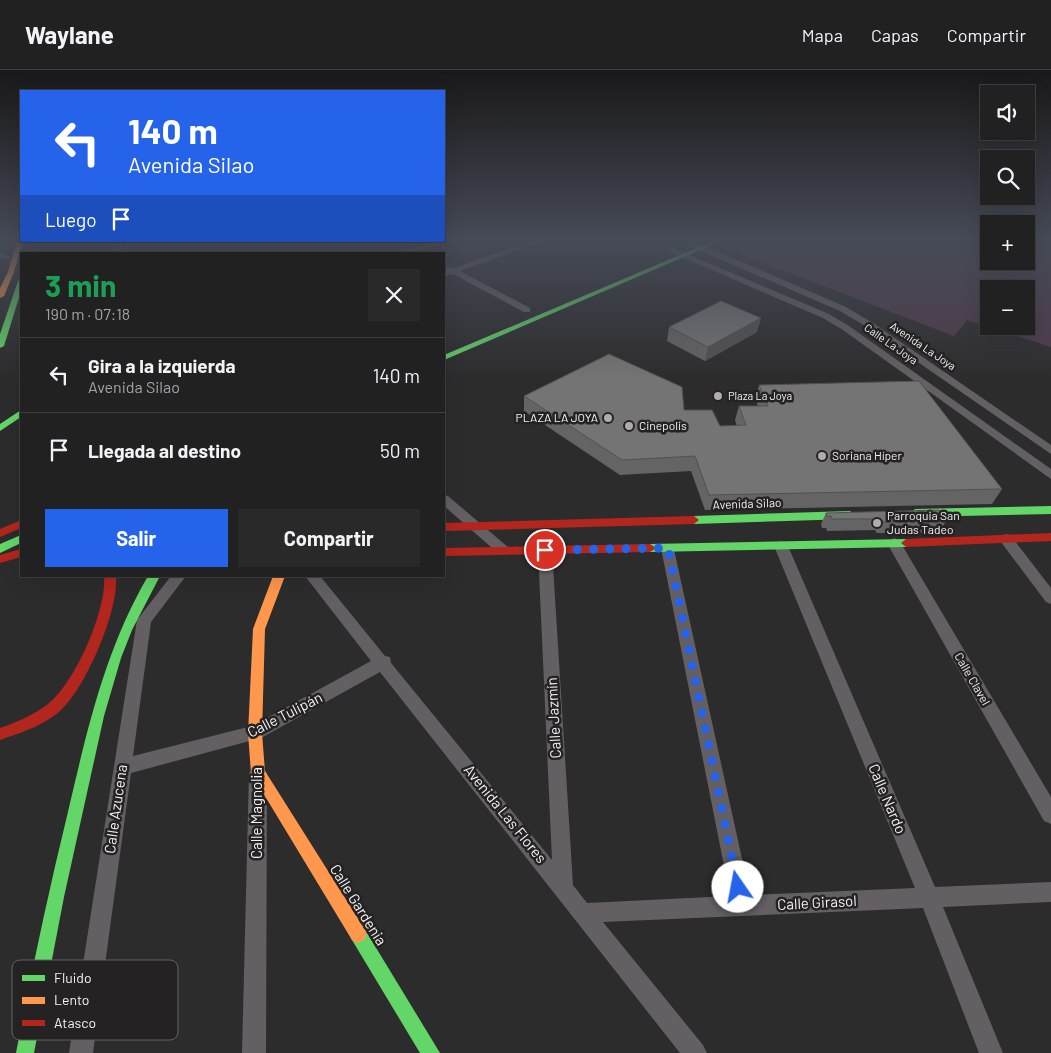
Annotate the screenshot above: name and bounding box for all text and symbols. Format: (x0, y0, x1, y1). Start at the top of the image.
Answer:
text: Waylane (25, 20, 114, 49)
text: Mapa (802, 24, 843, 46)
text: Capas (871, 24, 919, 46)
text: Compartir (947, 24, 1026, 46)
map controls (980, 85, 1035, 335)
button: sound (980, 85, 1035, 140)
text: 140 m (128, 109, 218, 151)
icon: left (45, 110, 110, 175)
button: search (980, 150, 1035, 205)
text: Avenida Silao (128, 151, 254, 177)
icon: arrive (107, 205, 135, 233)
text: Luego (45, 208, 97, 231)
button: + (980, 215, 1035, 270)
text: 3 min (45, 267, 116, 303)
button: close (368, 269, 420, 321)
button: − (980, 280, 1035, 335)
text: 190 m · 07:18 (45, 304, 130, 323)
street label: Avenida La Joya (888, 319, 959, 372)
street label: Calle La Joya (862, 320, 920, 367)
text: Gira a la izquierda (88, 354, 236, 377)
icon: left (45, 361, 73, 389)
text: 140 m (373, 364, 420, 387)
text: Avenida Silao (88, 377, 180, 396)
place label: Plaza La Joya (728, 389, 792, 402)
marker: Plaza La Joya (712, 390, 724, 402)
place label: PLAZA LA JOYA (516, 410, 598, 424)
marker: PLAZA LA JOYA (602, 412, 614, 424)
place label: Cinepolis (639, 418, 687, 432)
marker: Cinepolis (623, 420, 635, 432)
icon: arrive (45, 436, 73, 464)
text: Llegada al destino (88, 439, 241, 462)
text: 50 m (380, 439, 420, 462)
place label: Soriana Híper (832, 448, 902, 462)
marker: Soriana Híper (816, 450, 828, 462)
street label: Avenida Silao (712, 495, 782, 511)
place label: Parroquia San Judas Tadeo (887, 508, 960, 536)
button: Salir (45, 509, 228, 567)
button: Compartir (238, 509, 420, 567)
marker: Parroquia San Judas Tadeo (871, 517, 883, 529)
pin (524, 529, 566, 571)
icon: arrive (531, 536, 559, 564)
street label: Calle Clavel (952, 650, 994, 707)
street label: Calle Jazmín (542, 677, 564, 759)
street label: Calle Tulipán (244, 688, 325, 741)
street label: Avenida Las Flores (461, 761, 551, 866)
street label: Calle Nardo (865, 761, 911, 836)
street label: Calle Azucena (100, 763, 130, 855)
street label: Calle Magnolia (247, 767, 265, 859)
street label: Calle Gardenia (327, 860, 391, 948)
position arrow (711, 860, 763, 912)
street label: Calle Girasol (777, 891, 857, 913)
legend (12, 960, 178, 1040)
text: Fluido (54, 969, 92, 986)
text: Lento (54, 991, 89, 1008)
text: Atasco (54, 1014, 96, 1031)

